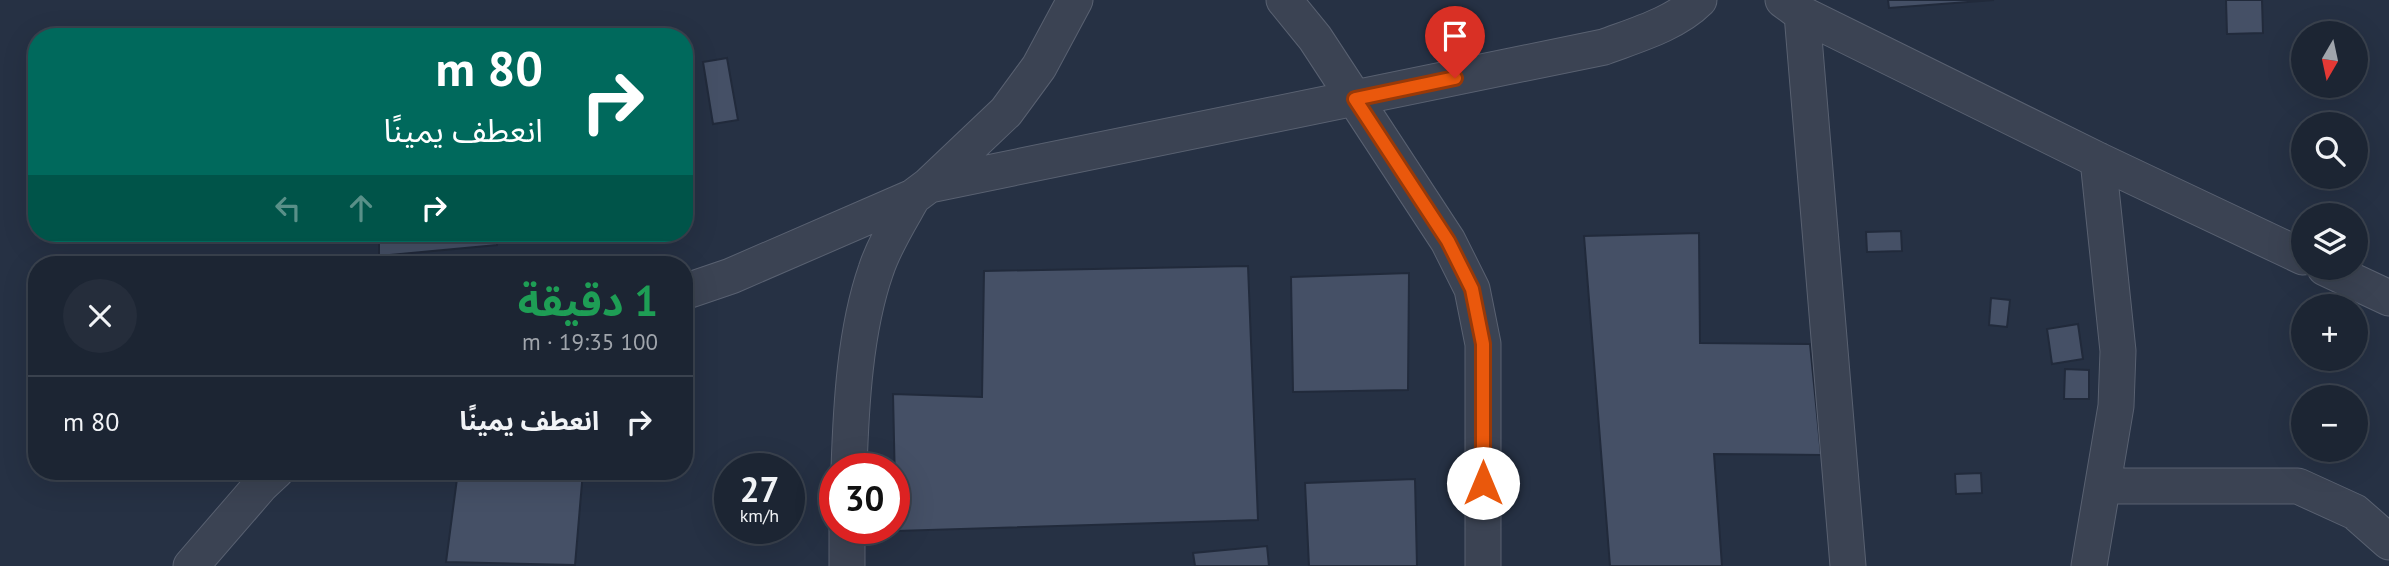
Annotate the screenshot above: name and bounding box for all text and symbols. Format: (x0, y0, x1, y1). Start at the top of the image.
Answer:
pin (1425, 6, 1485, 78)
icon: arrive (1436, 17, 1474, 55)
north arrow (2291, 21, 2368, 98)
map controls (2291, 21, 2368, 462)
text: 80 m (436, 36, 543, 100)
icon: right (567, 56, 658, 147)
text: انعطف يمينًا (383, 109, 543, 151)
button: search (2291, 112, 2368, 189)
icon: left (269, 189, 307, 227)
icon: ahead (342, 189, 380, 227)
icon: right (415, 189, 453, 227)
button: layers (2291, 203, 2368, 280)
text: 1 دقيقة (518, 273, 658, 328)
button: close (63, 279, 137, 353)
button: + (2291, 294, 2368, 371)
text: 100 m · 19:35 (522, 327, 658, 356)
button: − (2291, 385, 2368, 462)
icon: right (620, 403, 658, 441)
text: انعطف يمينًا (459, 404, 599, 437)
text: 80 m (63, 405, 119, 438)
position arrow (1446, 446, 1520, 520)
speed limit sign: 30 (819, 453, 910, 544)
text: 27 (740, 466, 779, 512)
text: km/h (740, 504, 779, 527)

